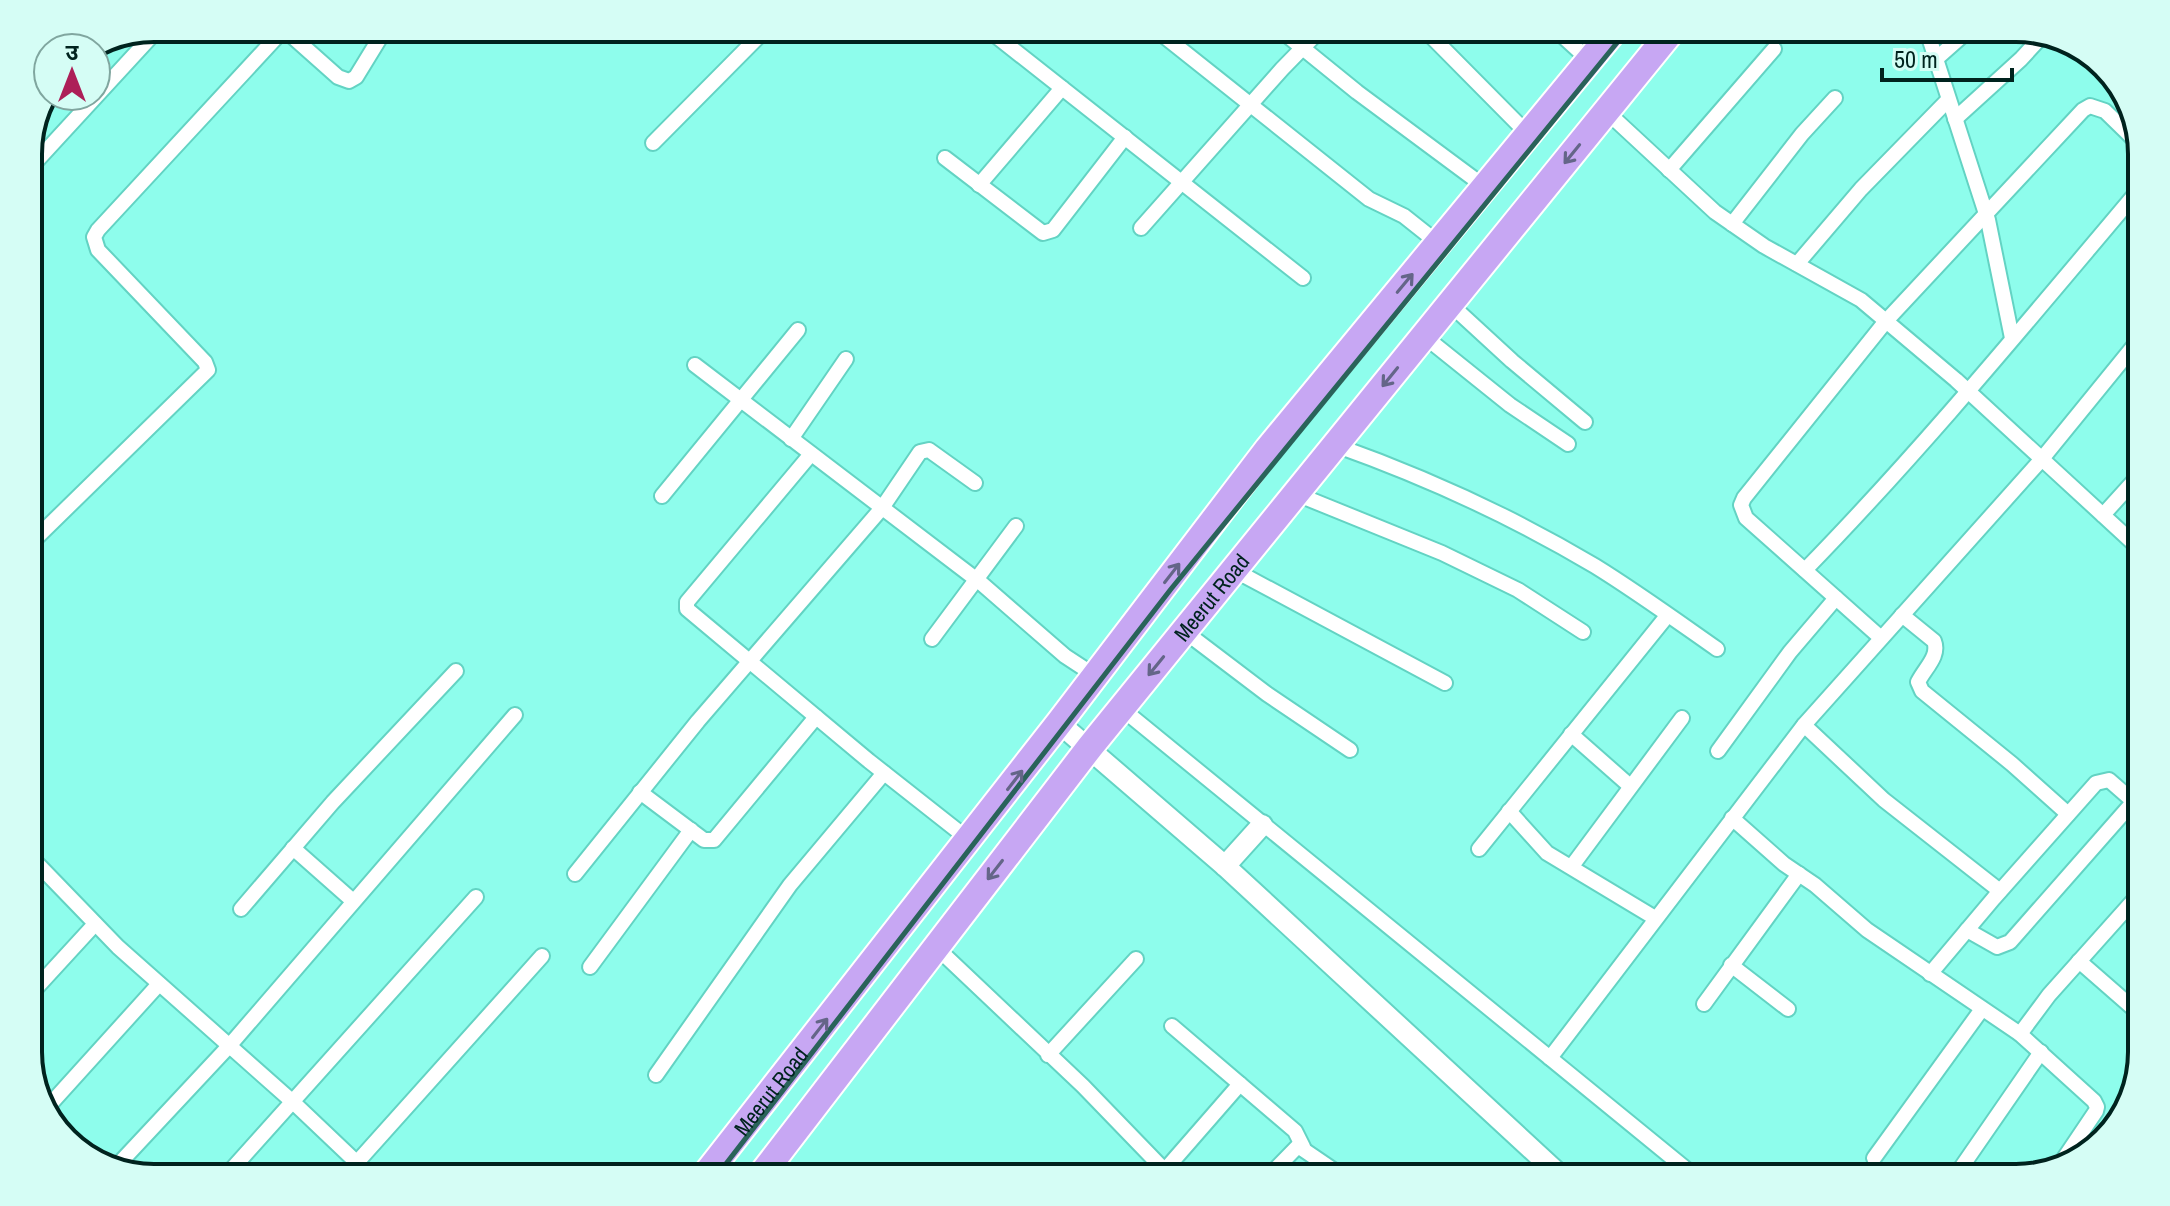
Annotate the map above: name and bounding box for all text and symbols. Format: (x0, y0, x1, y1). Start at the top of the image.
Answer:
north arrow (32, 32, 112, 112)
scale bar (1882, 32, 2012, 82)
text: उ (66, 37, 80, 67)
text: 50 m (1894, 43, 1938, 75)
one-way arrow (1563, 143, 1581, 164)
one-way arrow (1396, 273, 1414, 294)
one-way arrow (1381, 366, 1399, 387)
street label: Meerut Road (1167, 548, 1256, 648)
one-way arrow (1164, 563, 1181, 584)
one-way arrow (1147, 655, 1164, 676)
one-way arrow (1006, 770, 1023, 791)
one-way arrow (987, 859, 1004, 880)
one-way arrow (811, 1018, 828, 1039)
street label: Meerut Road (727, 1041, 815, 1142)

